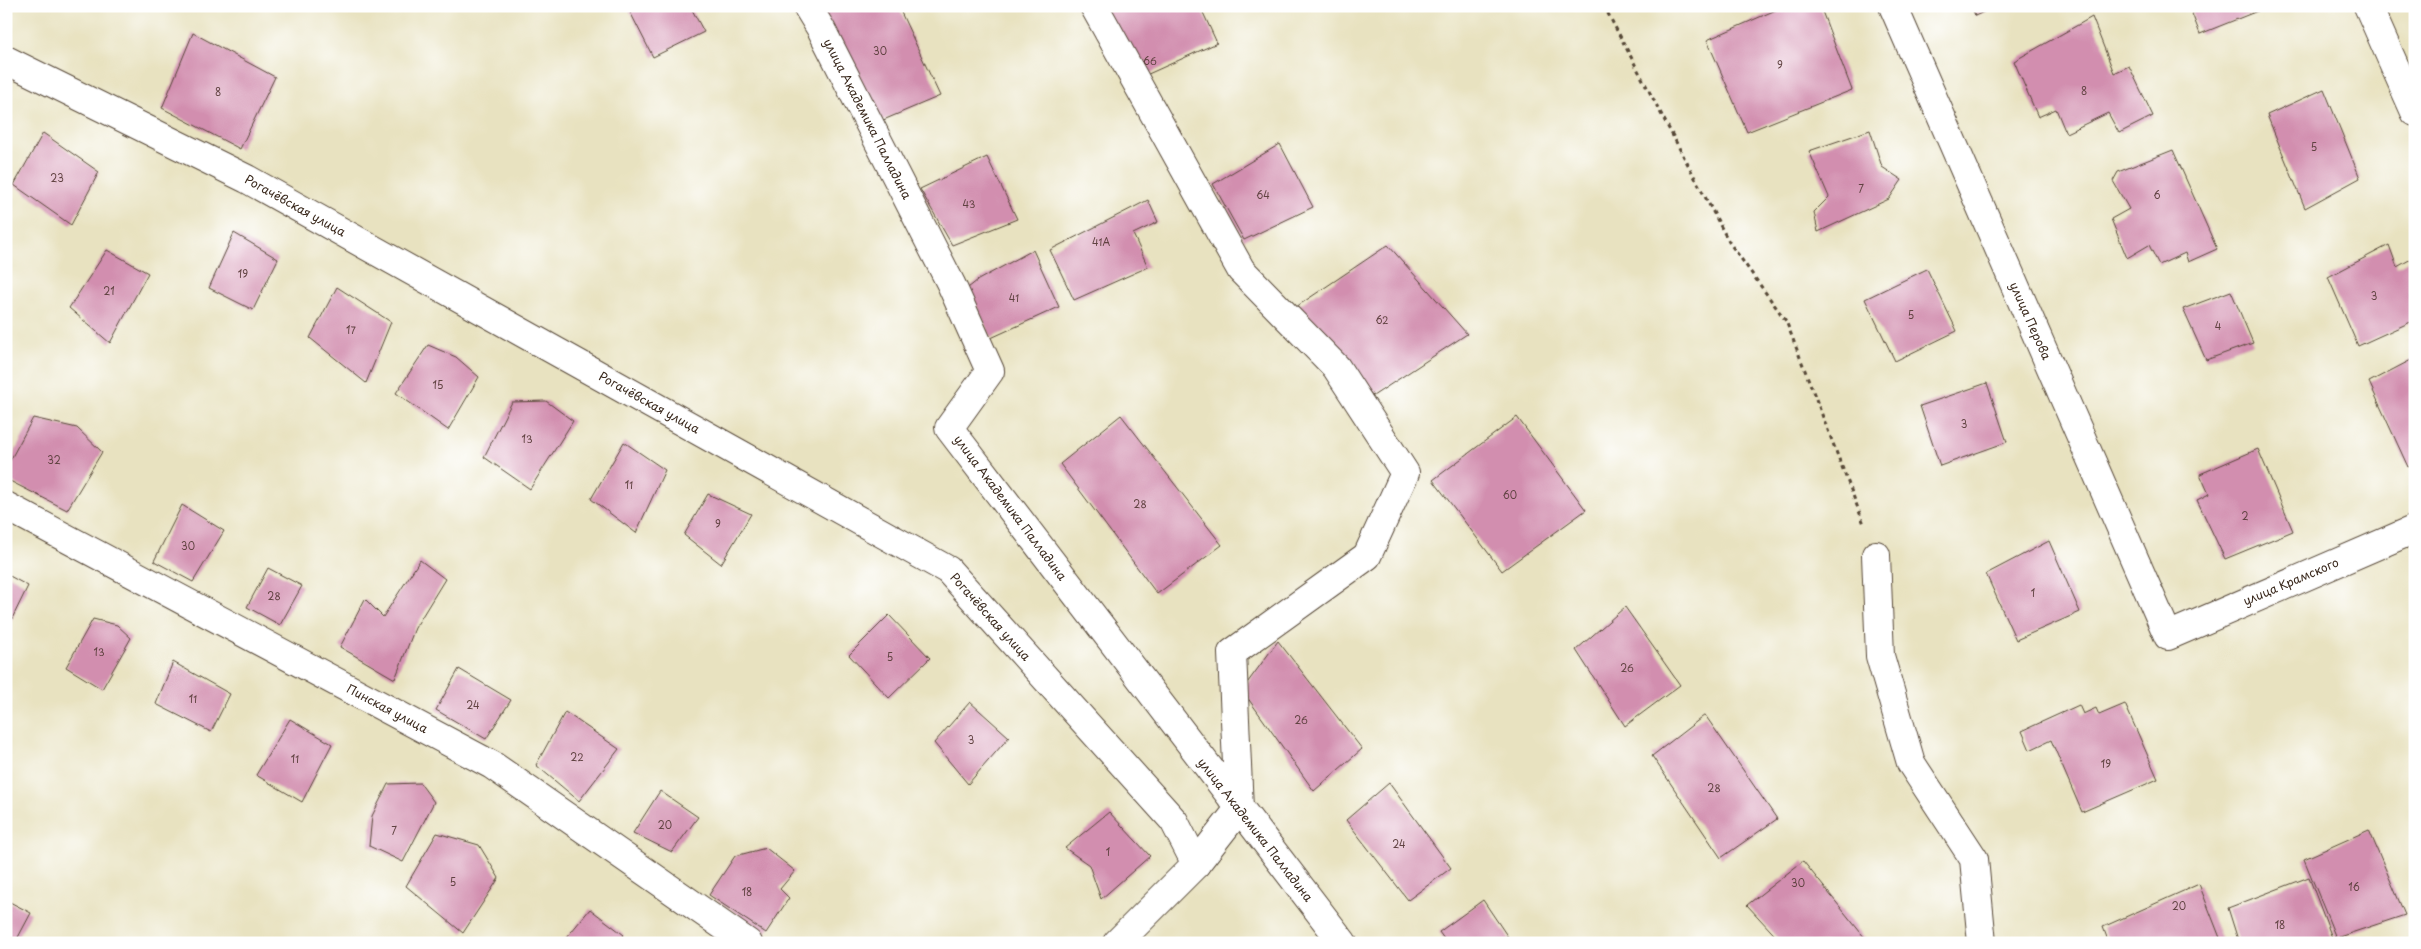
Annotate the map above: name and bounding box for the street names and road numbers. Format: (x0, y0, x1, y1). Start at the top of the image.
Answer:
street label: улица Академика Палладина (819, 35, 917, 202)
street label: Рогачёвская улица (242, 170, 350, 241)
street label: улица Перова (2006, 279, 2056, 363)
street label: Рогачёвская улица (596, 367, 704, 438)
street label: улица Академика Палладина (950, 431, 1072, 584)
street label: улица Крамского (2240, 553, 2342, 609)
street label: Рогачёвская улица (946, 568, 1036, 665)
street label: Пинская улица (344, 679, 432, 737)
street label: улица Академика Палладина (1194, 754, 1318, 905)

